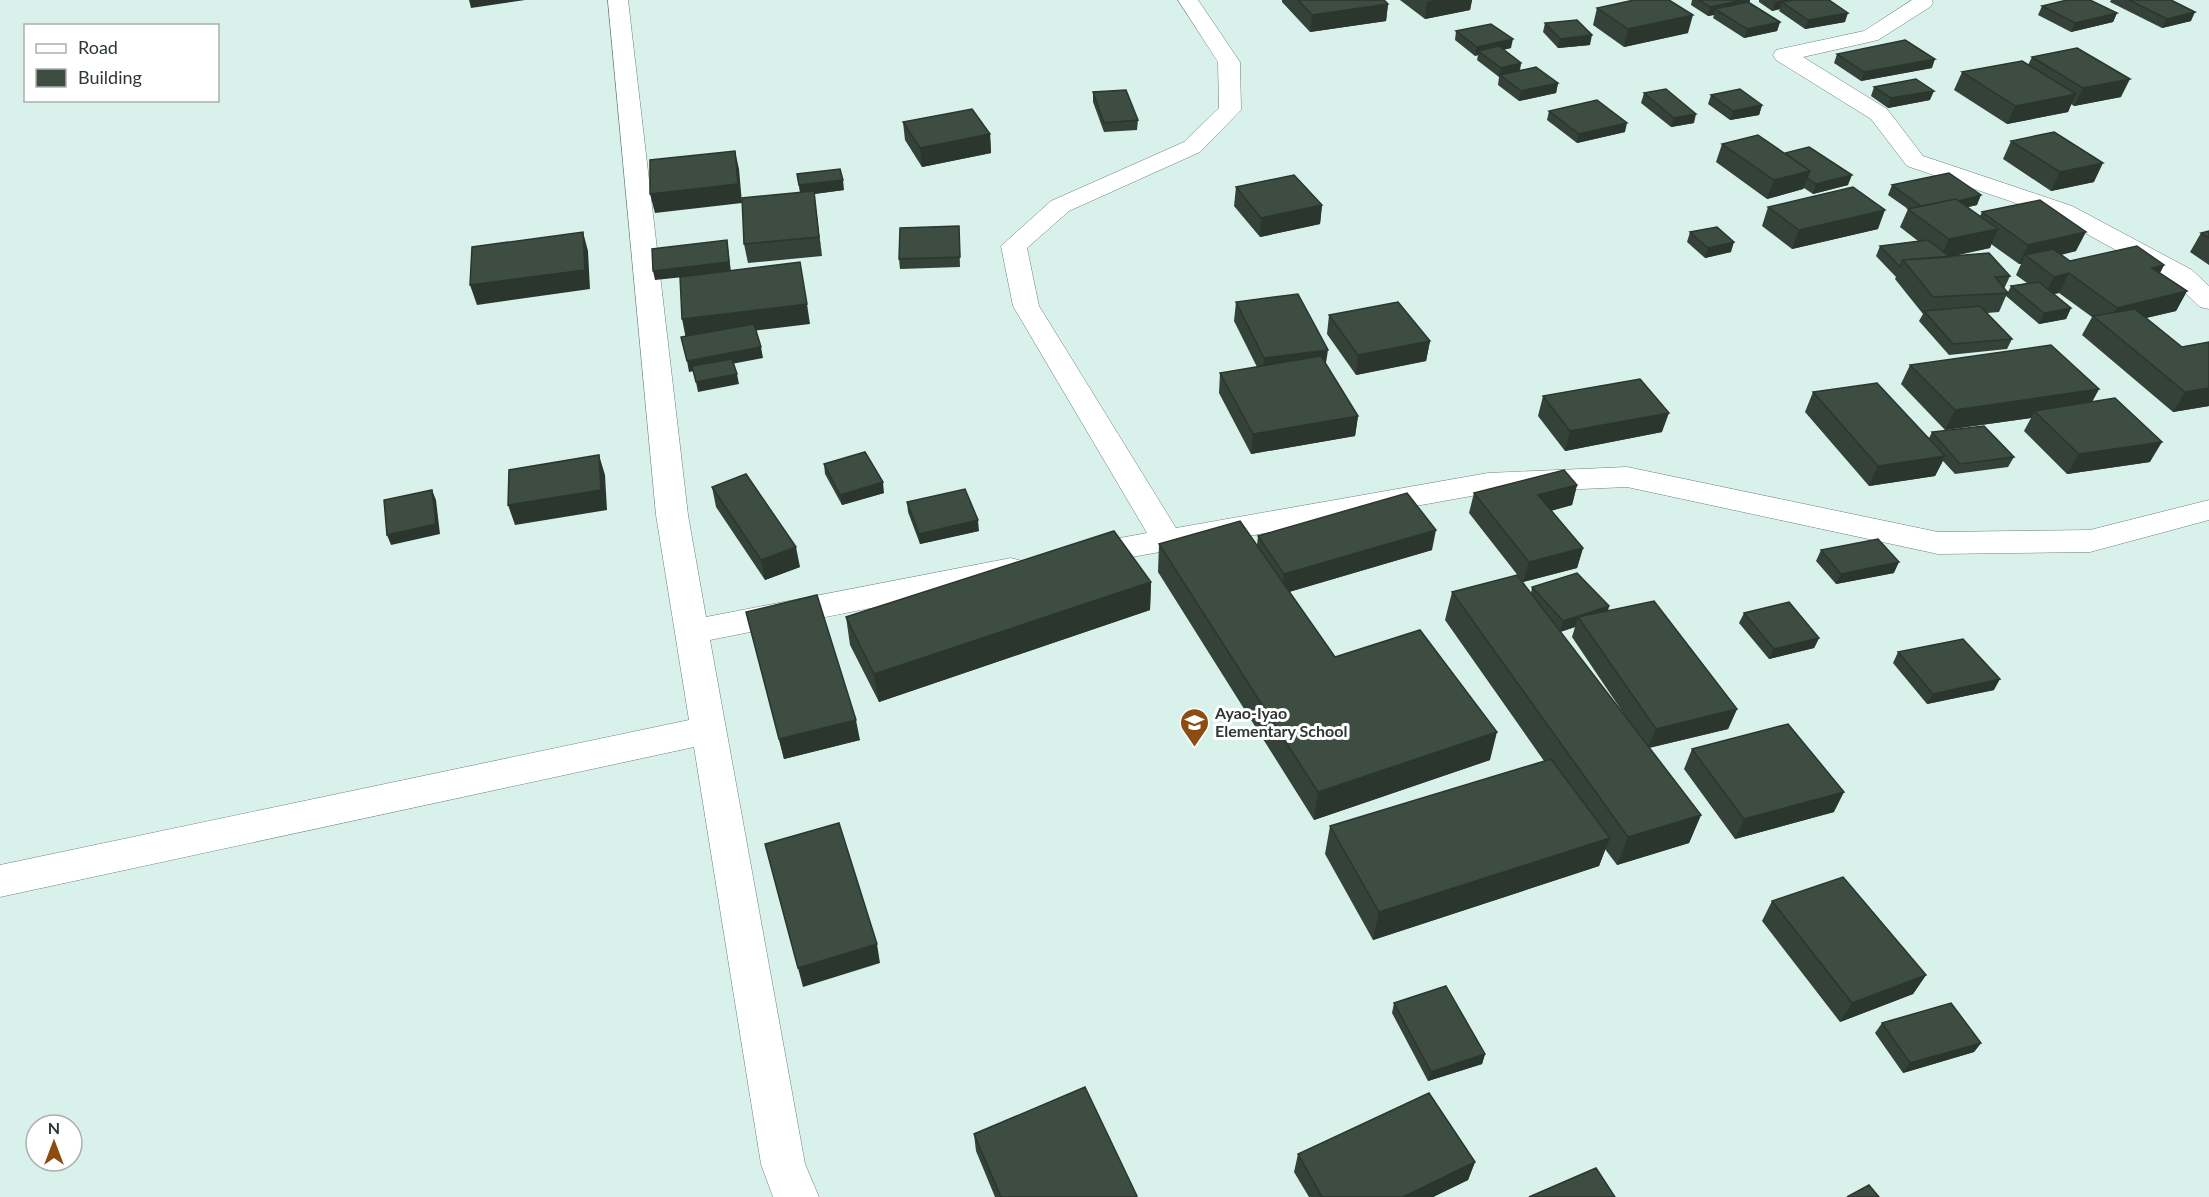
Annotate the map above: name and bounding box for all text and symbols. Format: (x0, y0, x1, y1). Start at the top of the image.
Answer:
legend (24, 24, 219, 102)
text: Road (78, 36, 118, 58)
text: Building (78, 66, 142, 88)
place label: Ayao-Iyao Elementary School (1214, 703, 1347, 740)
school or university icon: Ayao-Iyao Elementary School (1178, 706, 1210, 748)
north arrow (24, 1113, 84, 1173)
text: N (48, 1118, 60, 1137)

